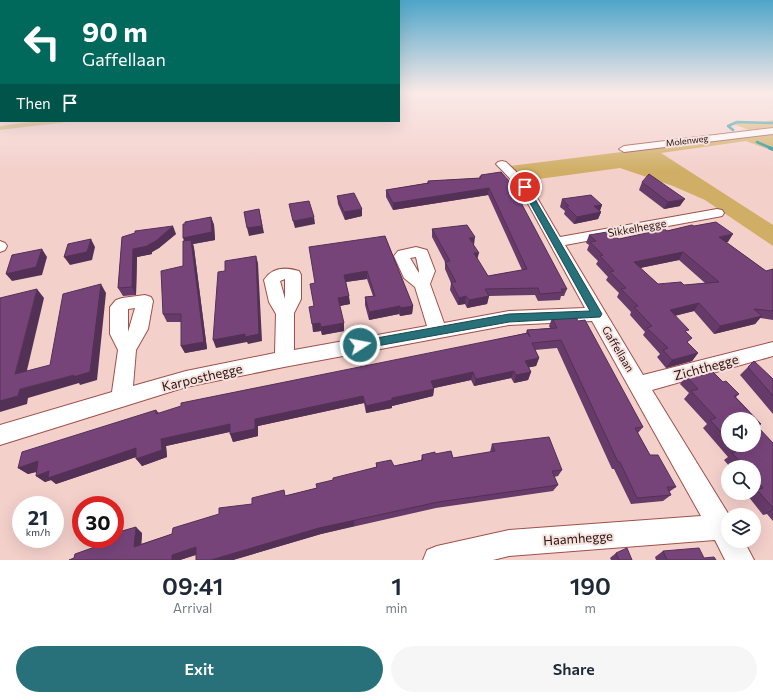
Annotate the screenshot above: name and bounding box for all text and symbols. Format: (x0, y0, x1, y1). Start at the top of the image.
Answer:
text: 90 m (82, 14, 148, 48)
icon: left (16, 16, 68, 68)
text: Gaffellaan (82, 48, 166, 70)
icon: arrive (59, 92, 81, 114)
text: Then (16, 94, 51, 112)
street label: Molenweg (665, 132, 709, 149)
pin (508, 170, 542, 204)
icon: arrive (514, 176, 536, 198)
street label: Sikkelhegge (607, 216, 667, 239)
street label: Gaffellaan (600, 323, 637, 374)
position arrow (339, 324, 381, 366)
street label: Zichthegge (672, 351, 740, 383)
street label: Karposthegge (160, 360, 244, 394)
map controls (721, 412, 761, 548)
button: sound (721, 412, 761, 452)
button: search (721, 460, 761, 500)
speed limit sign: 30 (72, 496, 124, 548)
text: 21 (28, 505, 48, 529)
button: layers (721, 508, 761, 548)
text: km/h (26, 526, 50, 538)
street label: Haamhegge (543, 528, 614, 548)
text: 09:41 (162, 571, 223, 600)
text: 1 (391, 571, 402, 600)
text: 190 (570, 571, 611, 600)
text: Arrival (173, 600, 212, 616)
text: min (385, 600, 408, 616)
text: m (585, 600, 596, 616)
button: Exit (16, 646, 383, 692)
button: Share (391, 646, 757, 692)

